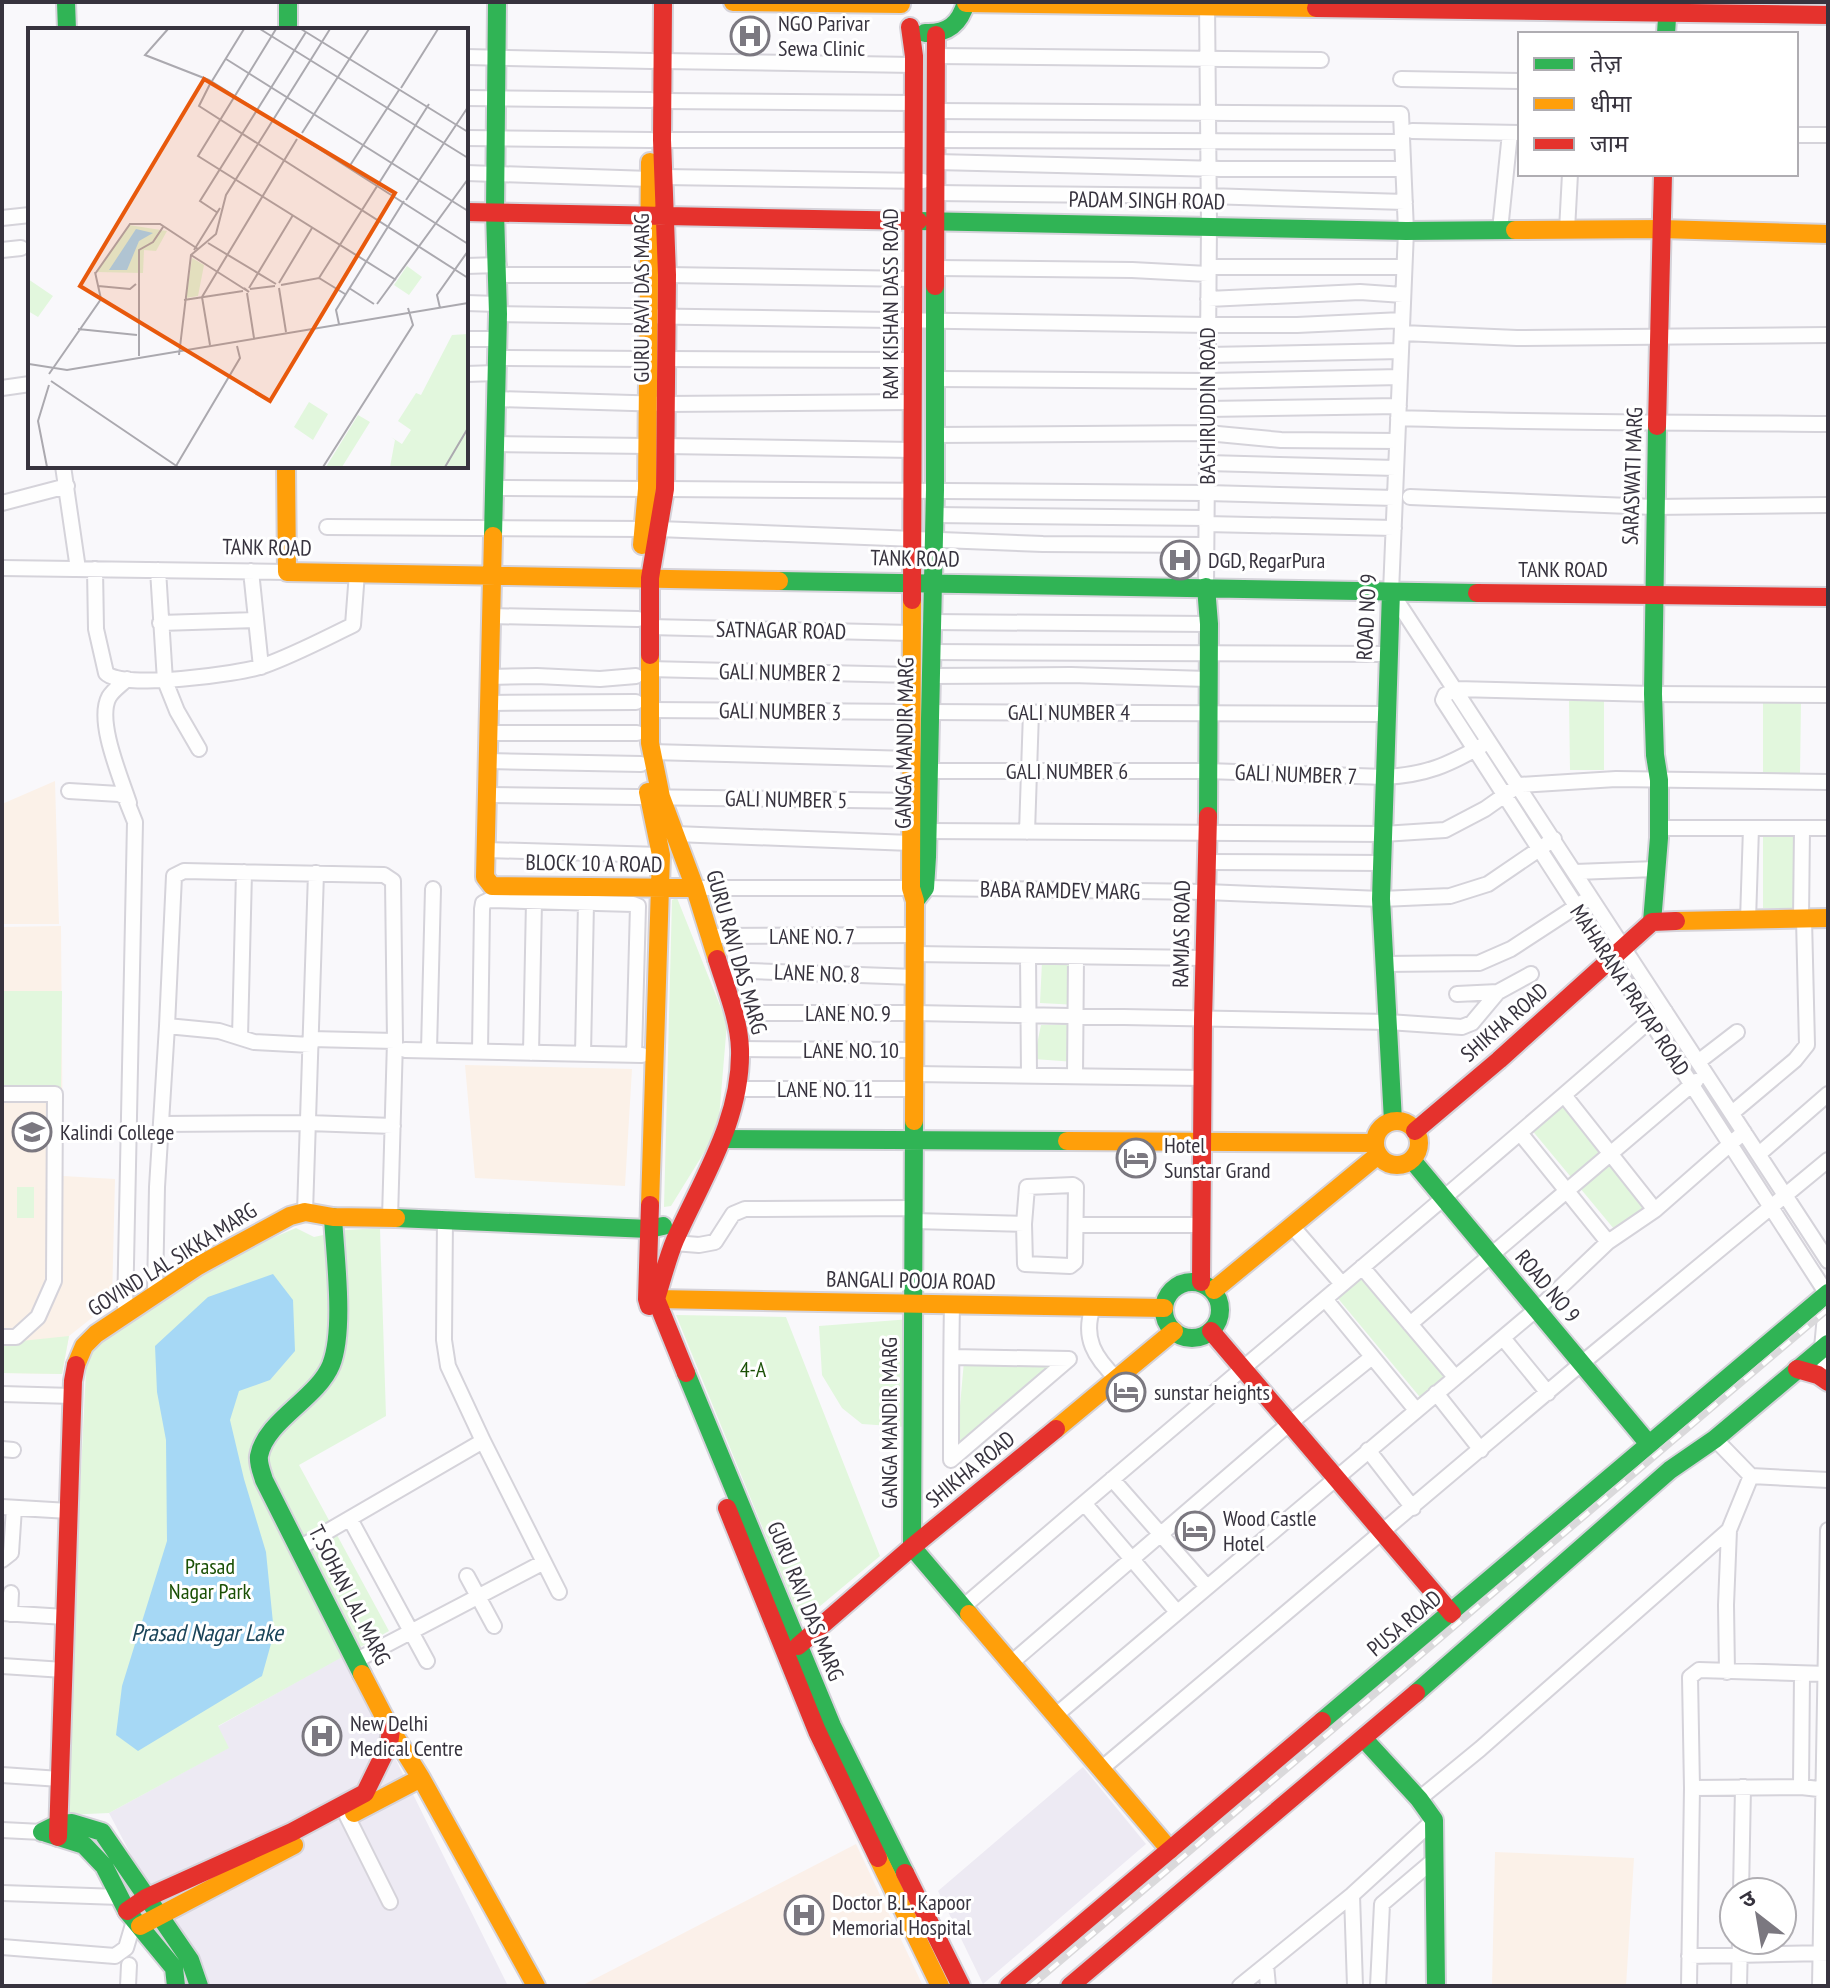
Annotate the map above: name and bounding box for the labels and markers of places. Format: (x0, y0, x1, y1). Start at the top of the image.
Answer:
place label: NGO Parivar Sewa Clinic (778, 9, 870, 62)
hospital icon: NGO Parivar Sewa Clinic (729, 15, 771, 57)
hospital icon: DGD, RegarPura (1159, 539, 1201, 581)
place label: DGD, RegarPura (1208, 546, 1325, 574)
school or university icon: Kalindi College (11, 1111, 53, 1153)
place label: Kalindi College (60, 1118, 174, 1146)
place label: Hotel Sunstar Grand (1164, 1131, 1270, 1184)
hotel icon: Hotel Sunstar Grand (1115, 1137, 1157, 1179)
hotel icon: sunstar heights (1105, 1371, 1147, 1413)
place label: sunstar heights (1154, 1378, 1270, 1406)
place label: Wood Castle Hotel (1223, 1504, 1316, 1557)
hotel icon: Wood Castle Hotel (1174, 1510, 1216, 1552)
place label: New Delhi Medical Centre (350, 1709, 463, 1762)
hospital icon: New Delhi Medical Centre (301, 1715, 343, 1757)
place label: Doctor B.L. Kapoor Memorial Hospital (832, 1888, 972, 1941)
hospital icon: Doctor B.L. Kapoor Memorial Hospital (783, 1894, 825, 1936)

